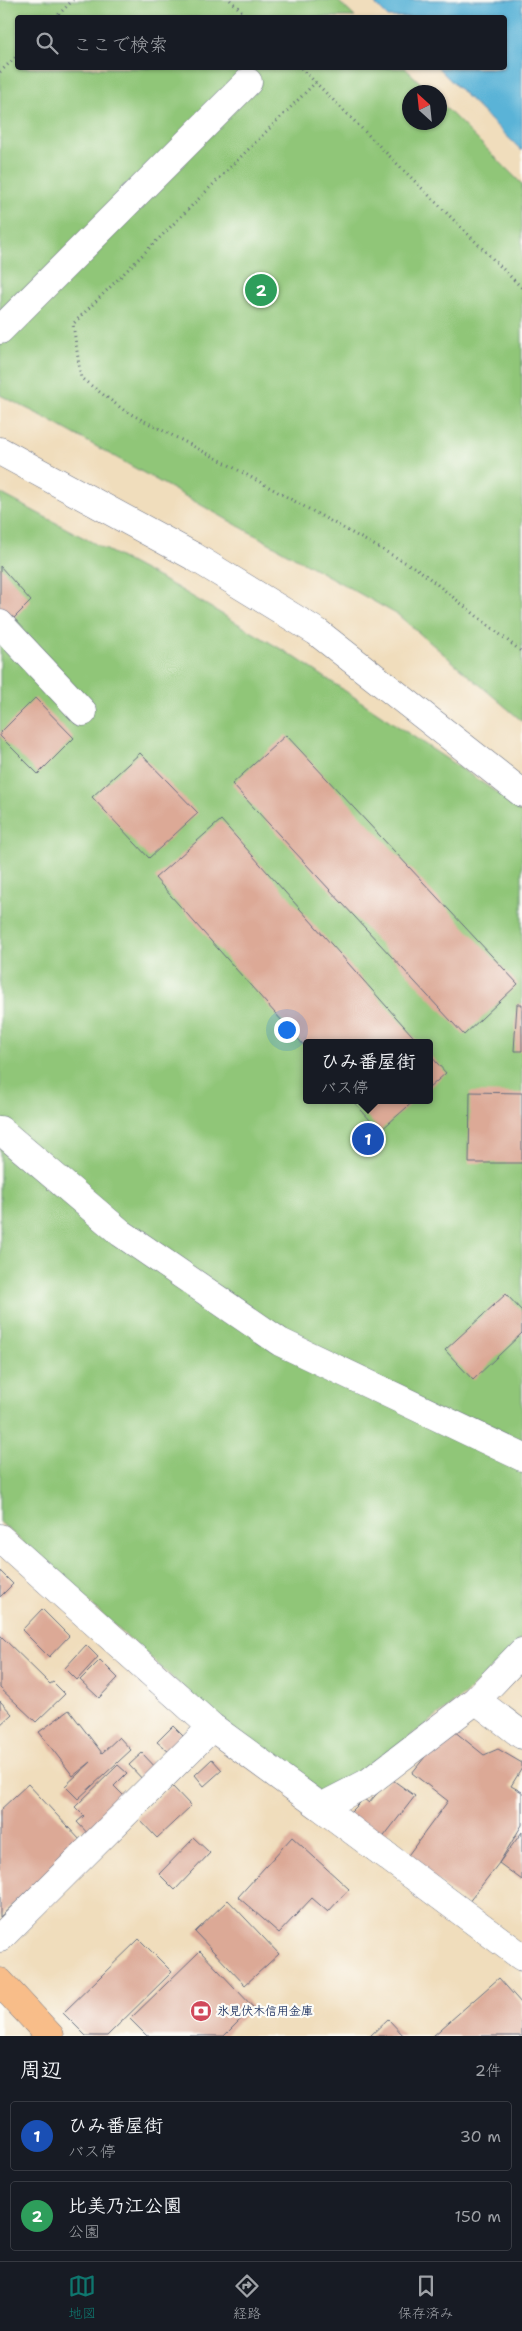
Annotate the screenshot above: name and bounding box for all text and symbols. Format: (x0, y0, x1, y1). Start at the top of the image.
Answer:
search box (15, 15, 507, 70)
icon: search (33, 29, 61, 57)
text: ここで検索 (73, 32, 168, 57)
north arrow (402, 85, 447, 130)
pin: 2 (245, 271, 277, 309)
your location (274, 1017, 300, 1043)
popup (303, 1039, 433, 1104)
text: ひみ番屋街 (320, 1049, 416, 1074)
text: バス停 (320, 1077, 369, 1098)
pin: 1 (352, 1120, 384, 1158)
bank icon: 氷見伏木信用金庫 (189, 1999, 213, 2023)
place label: 氷見伏木信用金庫 (217, 2003, 313, 2019)
text: 周辺 (20, 2056, 62, 2084)
text: 2件 (475, 2060, 502, 2081)
text: ひみ番屋街 (68, 2113, 163, 2138)
text: 1 (33, 2126, 41, 2147)
text: 30 m (460, 2126, 501, 2147)
text: バス停 (68, 2141, 116, 2162)
text: 比美乃江公園 (68, 2193, 182, 2218)
text: 2 (31, 2206, 43, 2227)
text: 150 m (454, 2206, 501, 2227)
text: 公園 (68, 2221, 100, 2242)
tab: 地図 (68, 2272, 96, 2322)
tab: 経路 (233, 2272, 261, 2322)
tab: 保存済み (398, 2272, 454, 2322)

